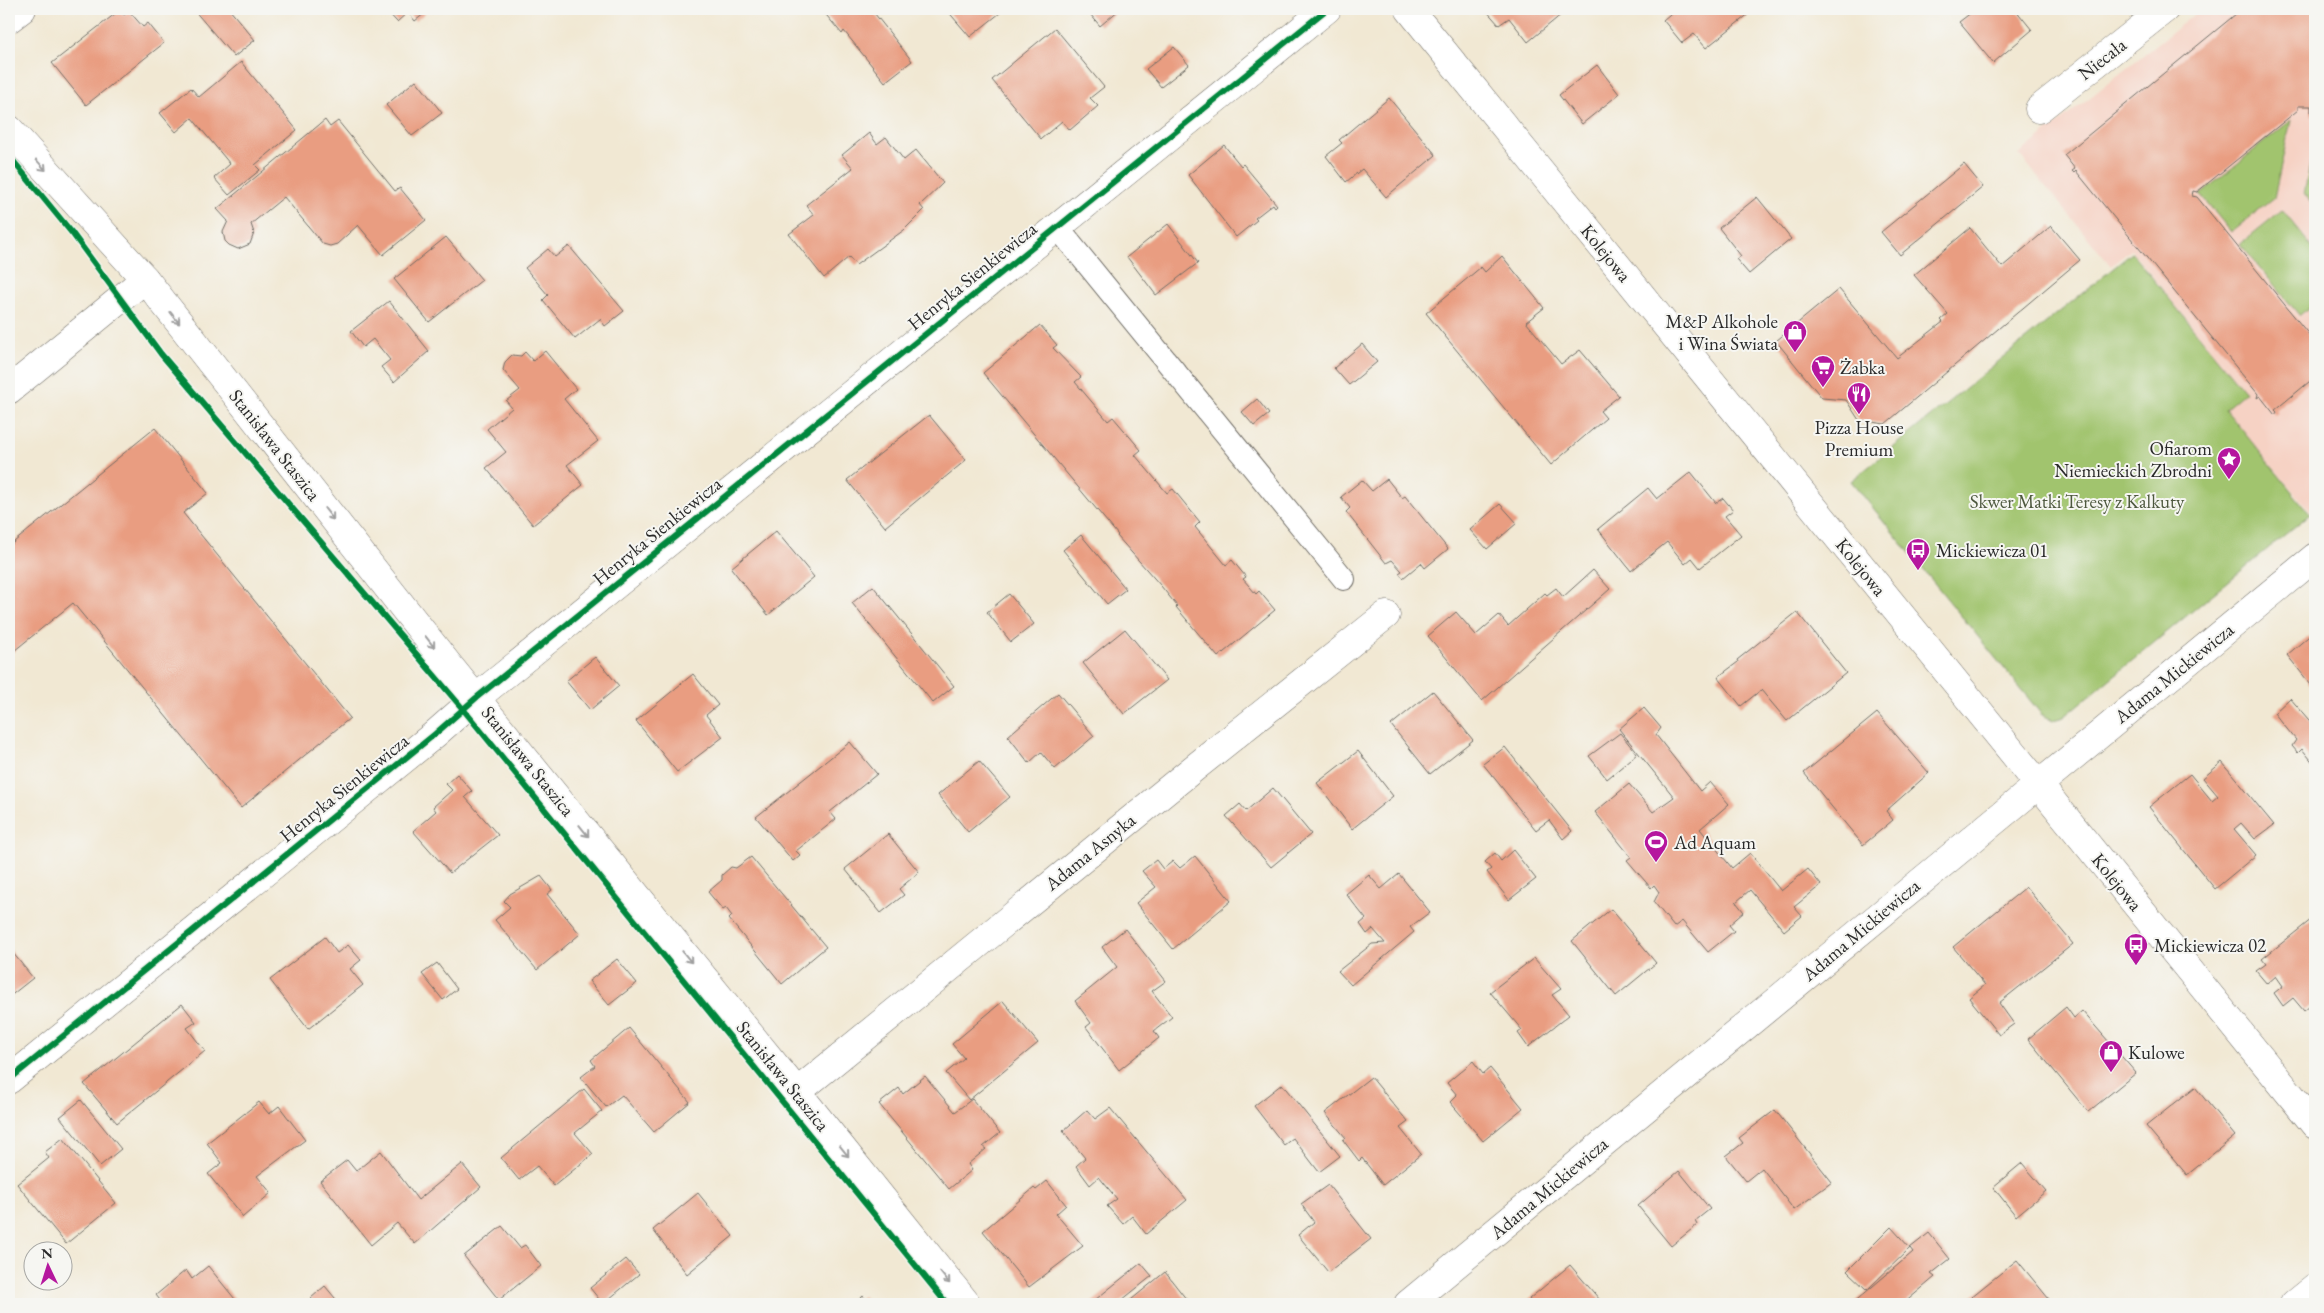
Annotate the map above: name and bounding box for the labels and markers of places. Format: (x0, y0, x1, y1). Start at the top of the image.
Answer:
place label: M&P Alkohole i Wina Świata (1666, 309, 1778, 356)
shop icon: M&P Alkohole i Wina Świata (1782, 319, 1808, 353)
supermarket icon: Żabka (1810, 354, 1836, 388)
place label: Żabka (1840, 355, 1885, 380)
restaurant icon: Pizza House Premium (1846, 381, 1872, 415)
place label: Pizza House Premium (1814, 415, 1904, 462)
place label: Ofiarom Niemieckich Zbrodni (2054, 436, 2212, 483)
place icon: Ofiarom Niemieckich Zbrodni (2216, 446, 2242, 480)
bus stop icon: Mickiewicza 01 (1905, 537, 1931, 571)
place label: Mickiewicza 01 (1936, 538, 2048, 563)
sports icon: Ad Aquam (1643, 829, 1669, 863)
place label: Ad Aquam (1673, 830, 1756, 855)
bus stop icon: Mickiewicza 02 (2123, 932, 2149, 966)
place label: Mickiewicza 02 (2154, 933, 2266, 958)
shop icon: Kulowe (2098, 1039, 2124, 1073)
place label: Kulowe (2128, 1040, 2185, 1065)

